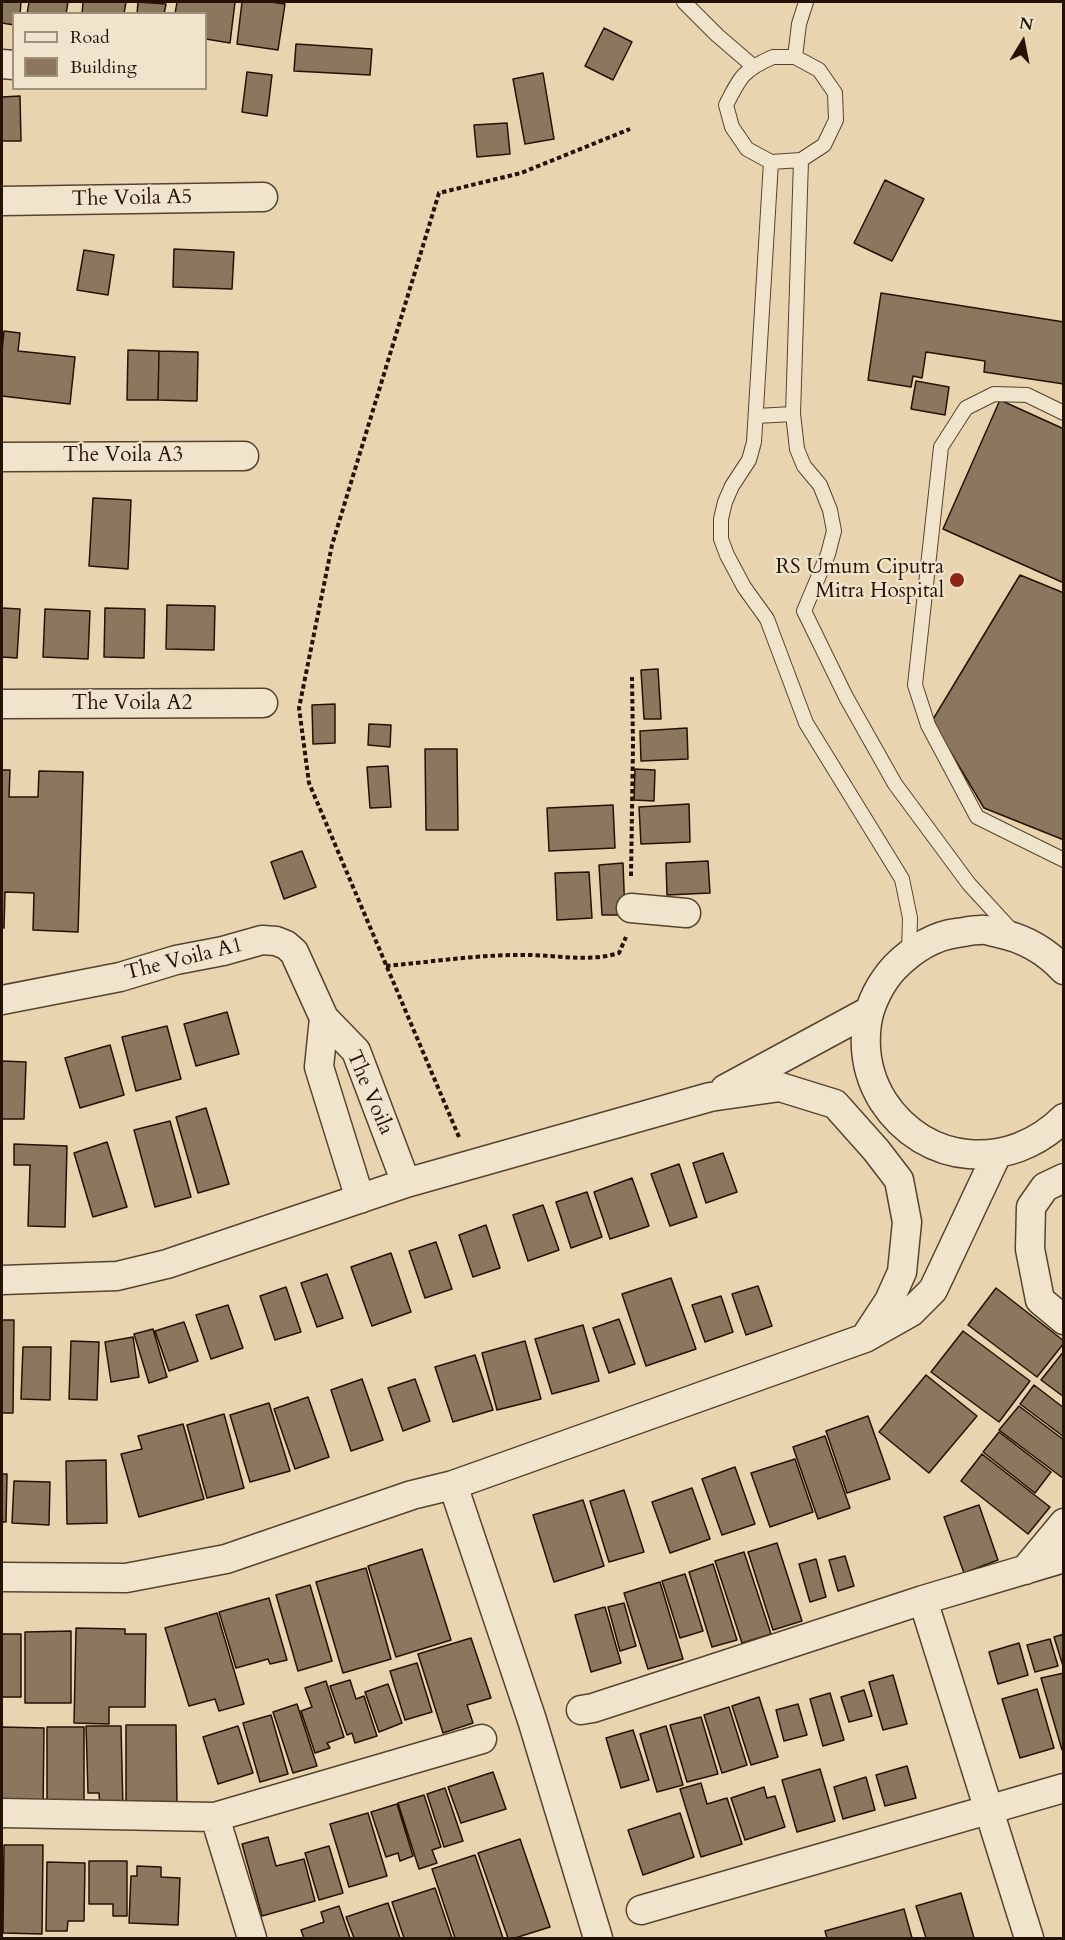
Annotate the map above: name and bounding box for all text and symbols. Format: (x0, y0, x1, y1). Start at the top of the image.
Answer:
legend (12, 12, 207, 90)
north arrow (993, 12, 1053, 72)
text: N (1017, 12, 1035, 36)
text: Road (70, 25, 110, 50)
text: Building (70, 55, 137, 80)
street label: The Voila A5 (72, 185, 192, 213)
street label: The Voila A3 (63, 443, 183, 469)
place label: RS Umum Ciputra Mitra Hospital (775, 555, 944, 605)
marker: RS Umum Ciputra Mitra Hospital (948, 571, 966, 589)
street label: The Voila A2 (72, 691, 192, 717)
street label: The Voila A1 (122, 933, 246, 987)
street label: The Voila (340, 1047, 398, 1139)

